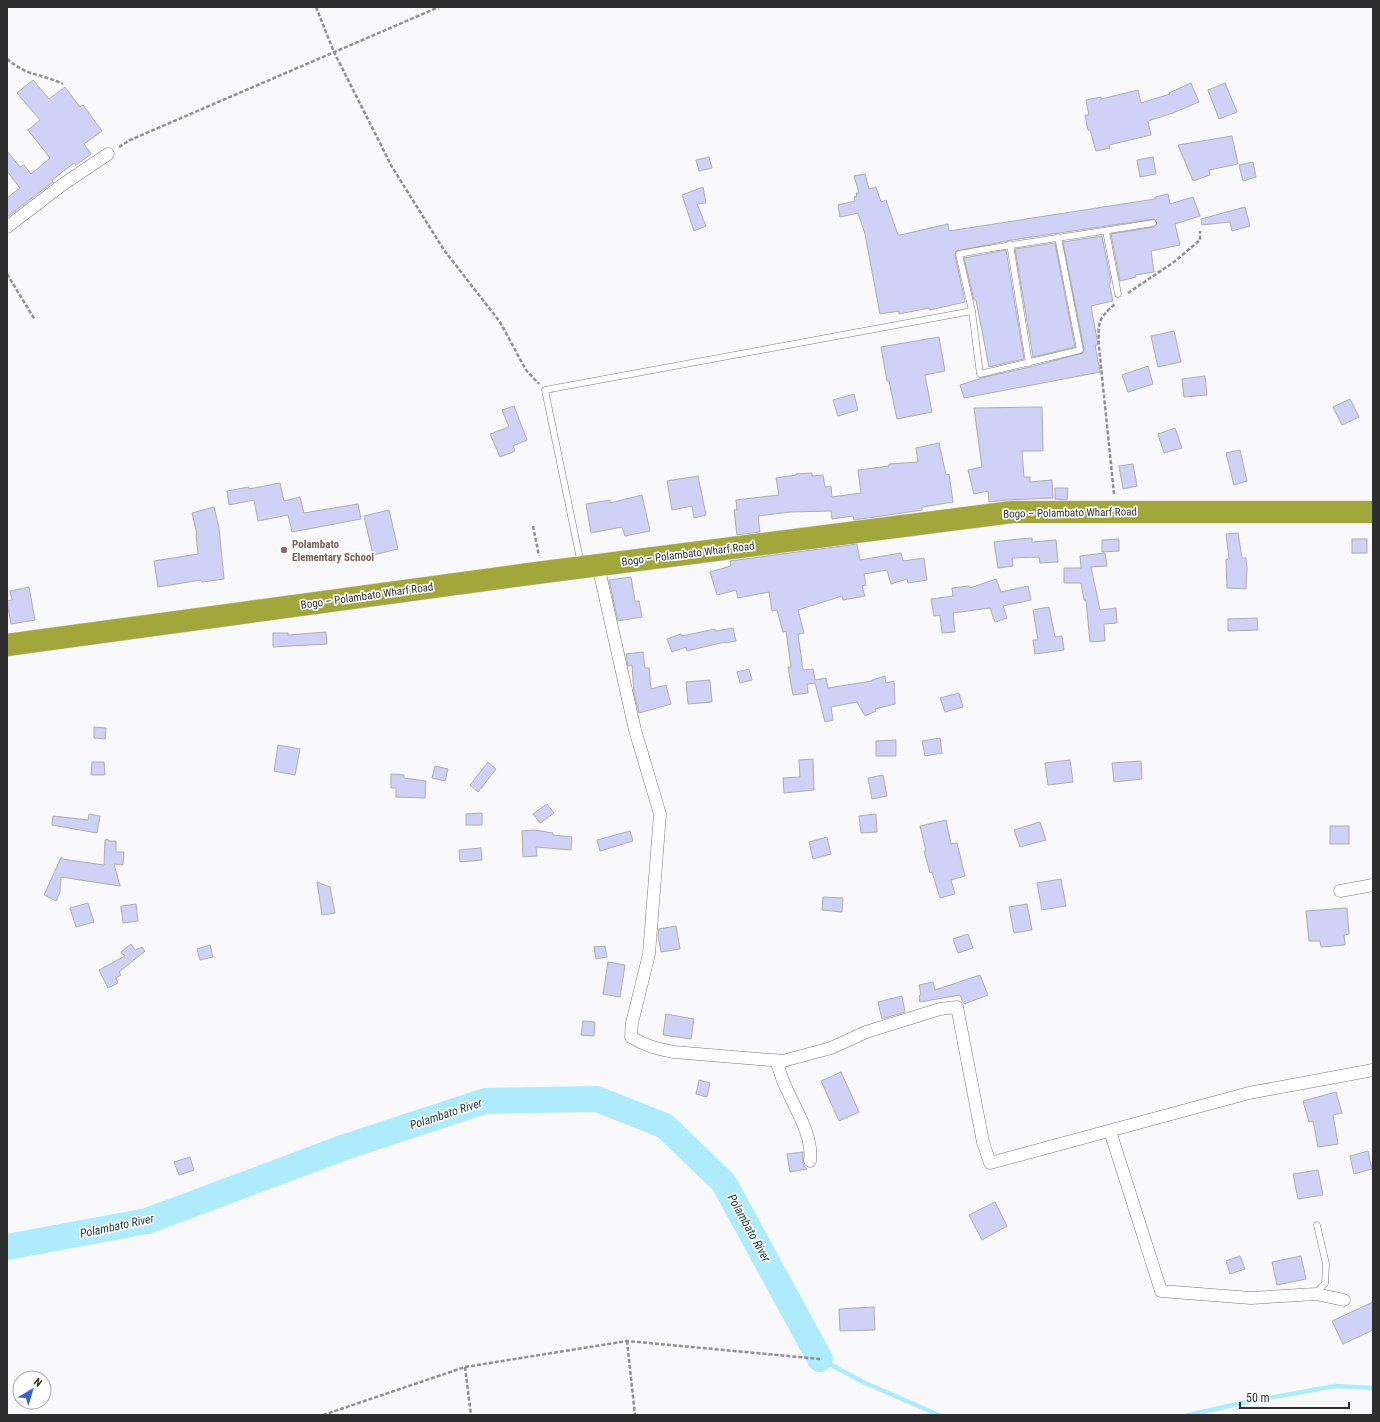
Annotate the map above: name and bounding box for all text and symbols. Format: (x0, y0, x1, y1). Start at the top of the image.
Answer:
street label: Bogo – Polambato Wharf Road (1003, 505, 1137, 521)
place label: Polambato Elementary School (292, 538, 374, 564)
street label: Bogo – Polambato Wharf Road (621, 539, 755, 569)
marker: Polambato Elementary School (279, 545, 289, 555)
street label: Bogo – Polambato Wharf Road (300, 580, 434, 612)
water label: Polambato River (408, 1096, 484, 1132)
water label: Polambato River (725, 1192, 774, 1265)
water label: Polambato River (79, 1211, 156, 1241)
north arrow (12, 1370, 52, 1410)
text: N (31, 1375, 45, 1390)
scale bar (1240, 1384, 1349, 1410)
text: 50 m (1246, 1391, 1270, 1405)

